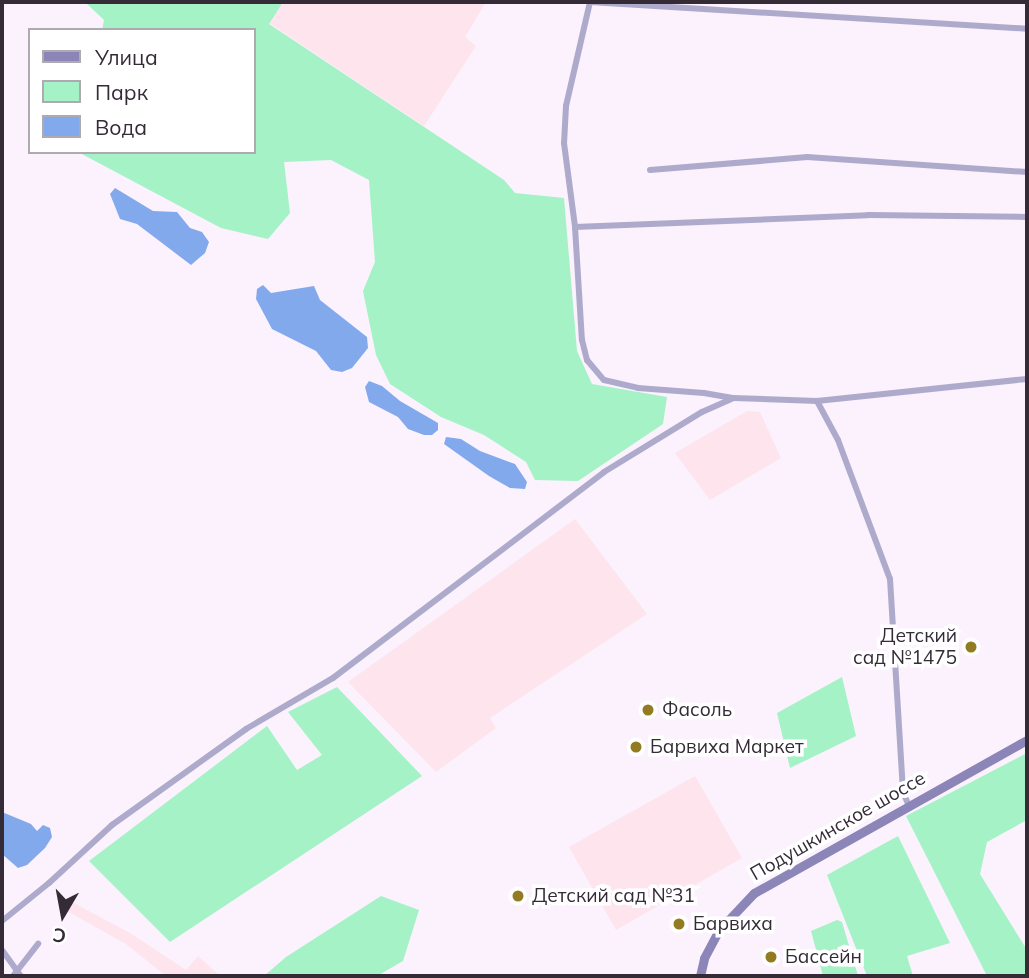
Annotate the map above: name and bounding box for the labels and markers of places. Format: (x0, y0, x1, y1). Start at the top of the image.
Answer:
place label: Детский сад №1475 (853, 625, 957, 669)
marker: Детский сад №1475 (963, 639, 979, 655)
place label: Фасоль (662, 699, 732, 721)
marker: Фасоль (640, 702, 656, 718)
place label: Барвиха Маркет (650, 736, 804, 758)
marker: Барвиха Маркет (628, 739, 644, 755)
place label: Детский сад №31 (532, 885, 695, 907)
marker: Детский сад №31 (510, 888, 526, 904)
place label: Барвиха (693, 913, 773, 935)
marker: Барвиха (671, 916, 687, 932)
place label: Бассейн (785, 946, 862, 968)
marker: Бассейн (763, 949, 779, 965)

